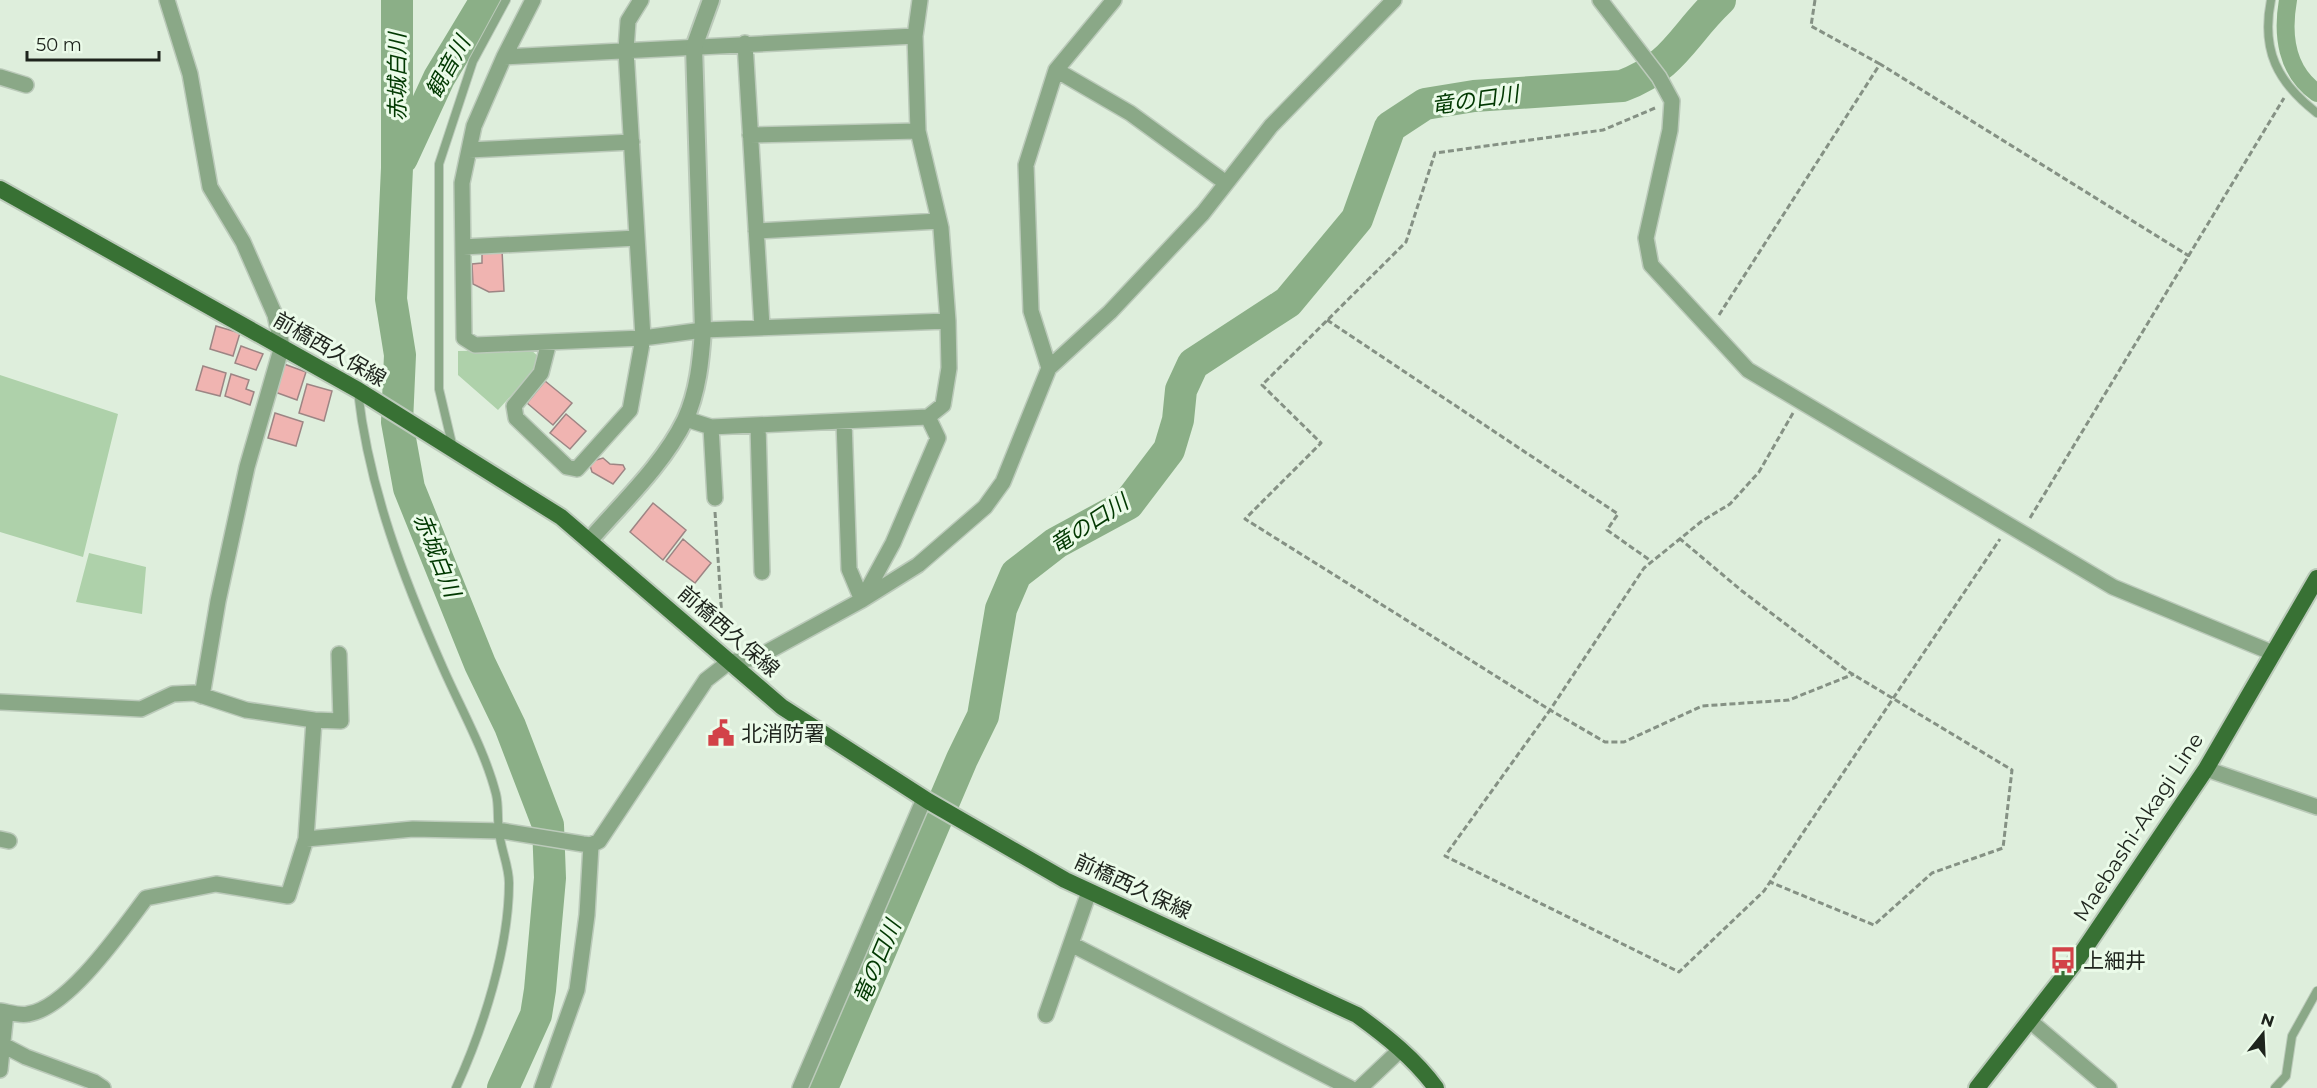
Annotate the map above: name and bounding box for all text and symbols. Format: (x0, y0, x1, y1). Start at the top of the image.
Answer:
scale bar (27, 24, 159, 62)
water label: 観音川 (420, 30, 477, 102)
water label: 赤城白川 (384, 31, 411, 121)
text: 50 m (36, 34, 82, 56)
water label: 竜の口川 (1430, 80, 1522, 119)
street label: 前橋西久保線 (269, 307, 391, 391)
water label: 竜の口川 (1045, 488, 1135, 559)
water label: 赤城白川 (408, 509, 467, 603)
street label: 前橋西久保線 (673, 580, 785, 682)
public building icon: 北消防署 (706, 718, 736, 748)
place label: 北消防署 (741, 721, 825, 746)
street label: Maebashi-Akagi Line (2068, 728, 2208, 926)
street label: 前橋西久保線 (1071, 848, 1195, 924)
water label: 竜の口川 (847, 914, 907, 1008)
bus stop icon: 上細井 (2048, 945, 2078, 975)
place label: 上細井 (2083, 948, 2146, 973)
north arrow (2233, 1004, 2293, 1064)
text: N (2258, 1009, 2277, 1031)

